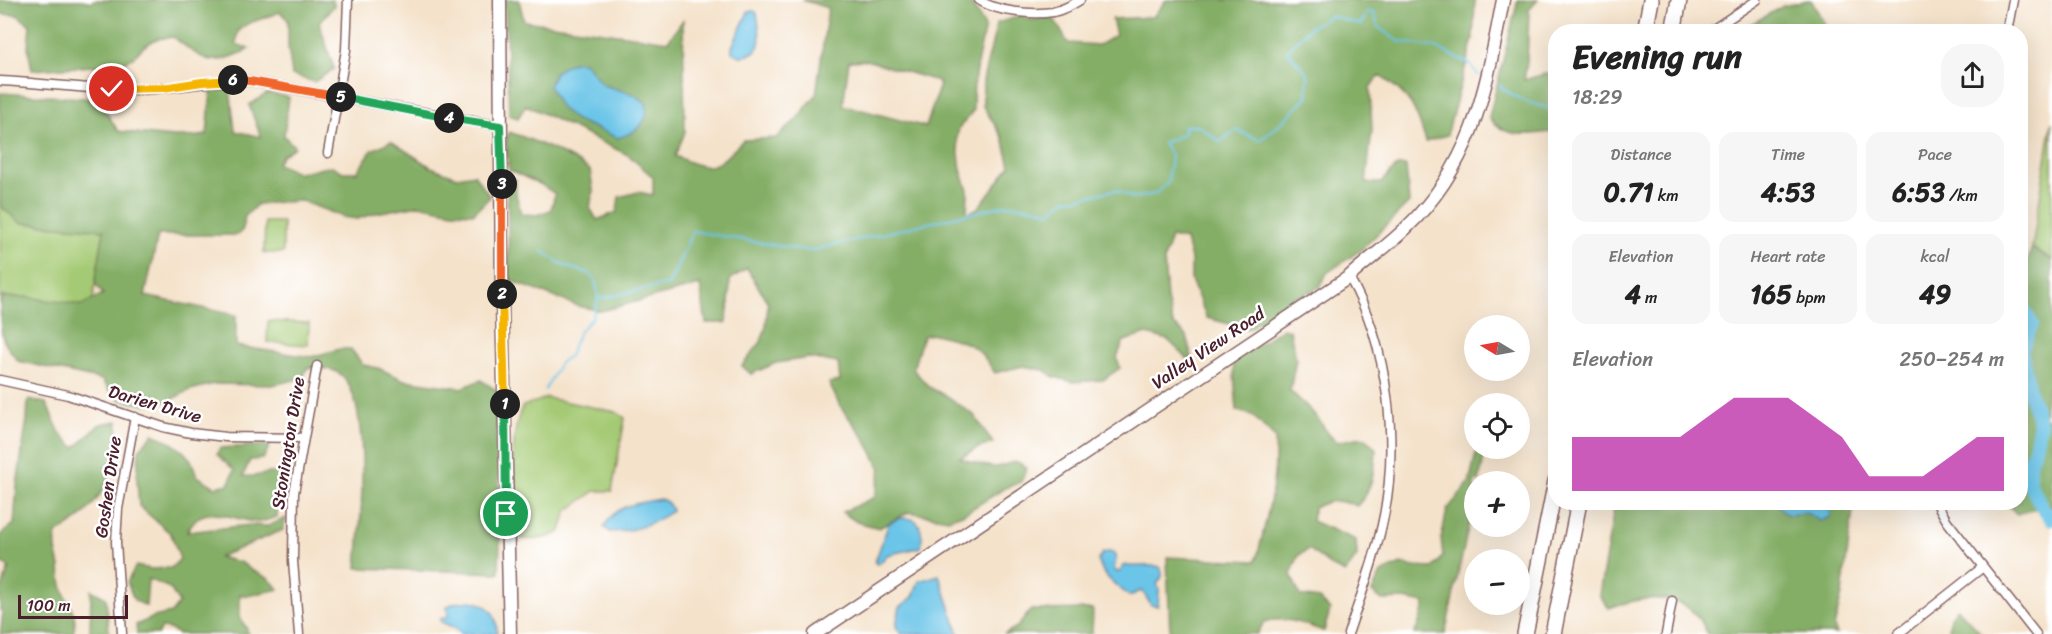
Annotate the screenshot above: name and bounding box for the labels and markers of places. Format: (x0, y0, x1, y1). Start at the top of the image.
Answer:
pin (86, 63, 137, 114)
pin: 6 (218, 65, 248, 95)
pin: 5 (326, 82, 356, 112)
pin: 4 (434, 103, 464, 133)
pin: 3 (487, 169, 517, 199)
pin: 2 (487, 279, 517, 309)
pin: 1 (490, 389, 520, 419)
pin (480, 488, 531, 539)

